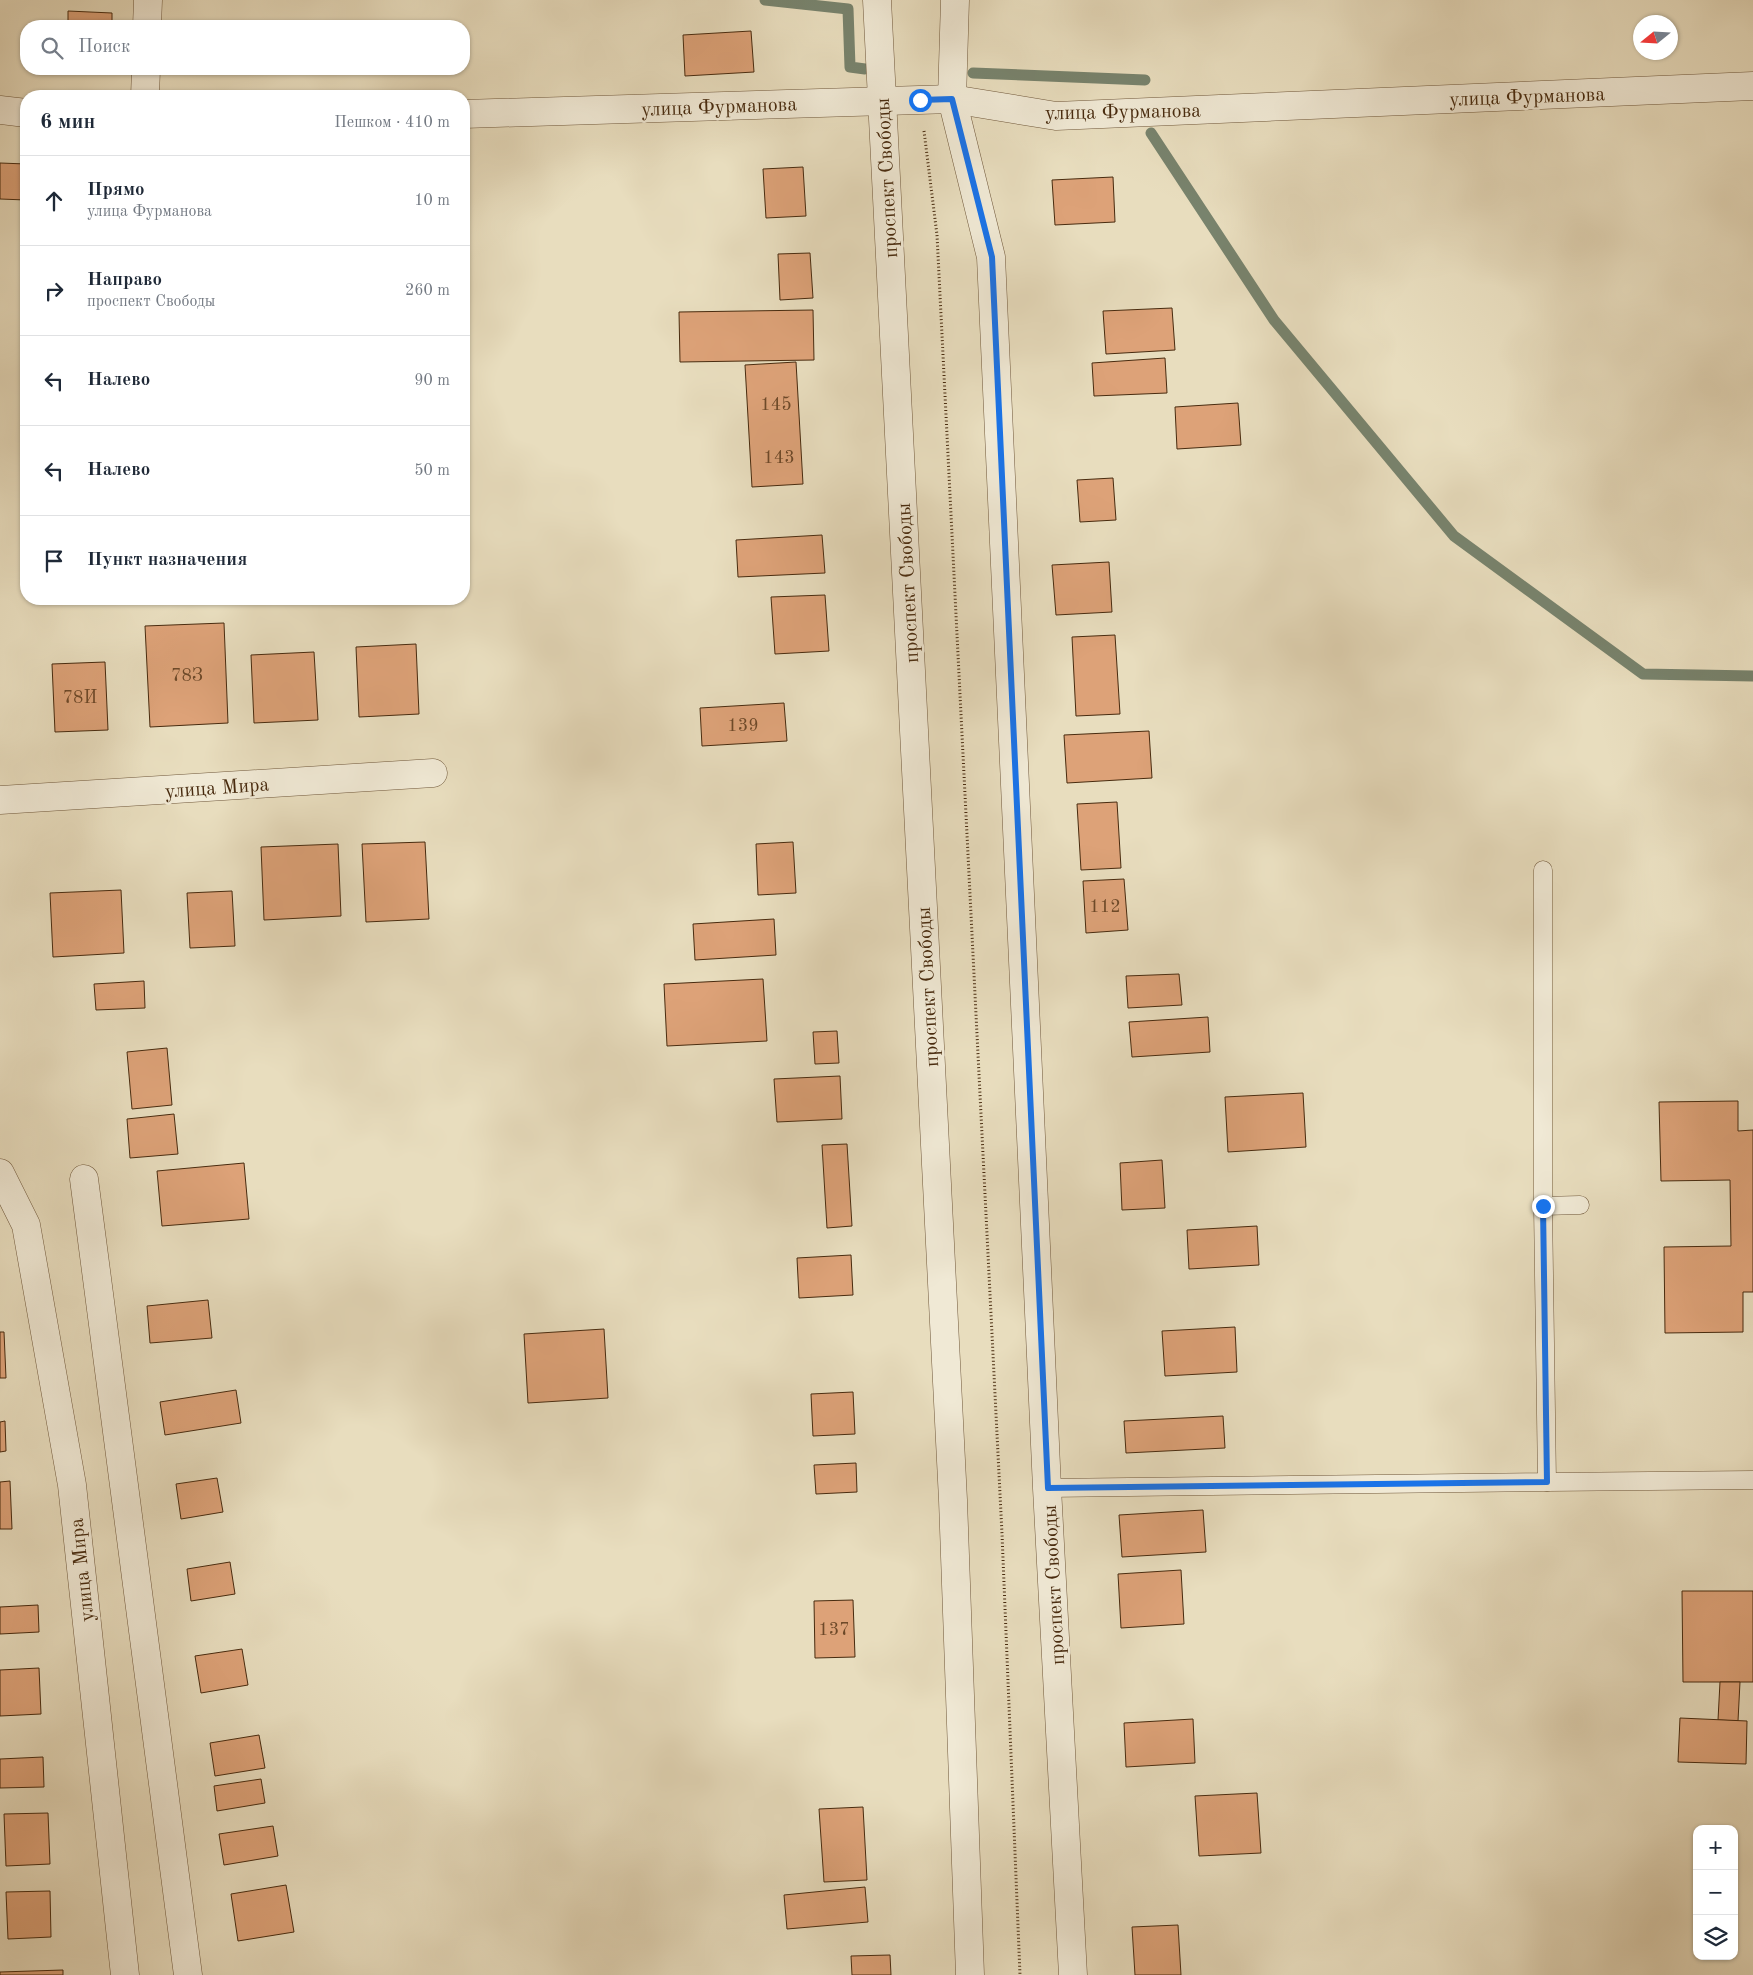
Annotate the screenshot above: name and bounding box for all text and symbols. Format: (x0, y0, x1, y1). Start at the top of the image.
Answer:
north arrow (1633, 15, 1678, 60)
search box (20, 20, 470, 75)
icon: search (38, 34, 66, 62)
text: Поиск (78, 38, 130, 57)
street label: улица Фурманова (1449, 85, 1606, 111)
route start (909, 89, 932, 112)
street label: улица Фурманова (641, 95, 798, 121)
street label: проспект Свободы (874, 97, 902, 259)
street label: улица Фурманова (1045, 102, 1201, 124)
text: 6 мин (40, 112, 95, 133)
text: Пешком · 410 m (334, 115, 450, 131)
text: Прямо (87, 181, 145, 200)
icon: ahead (40, 187, 68, 215)
text: 10 m (414, 193, 450, 209)
text: улица Фурманова (87, 204, 212, 220)
text: Направо (87, 271, 162, 290)
icon: right (40, 277, 68, 305)
text: 260 m (405, 283, 450, 299)
text: проспект Свободы (87, 294, 215, 310)
icon: left (40, 367, 68, 395)
text: Налево (87, 371, 150, 390)
text: 90 m (414, 373, 450, 389)
house number: 145 (760, 396, 792, 414)
house number: 143 (763, 449, 795, 467)
icon: left (40, 457, 68, 485)
text: Налево (87, 461, 150, 480)
text: 50 m (414, 463, 450, 479)
street label: проспект Свободы (895, 502, 923, 664)
icon: arrive (40, 547, 68, 575)
text: Пункт назначения (87, 551, 247, 570)
house number: 78З (171, 667, 203, 685)
house number: 78И (63, 689, 98, 707)
house number: 139 (727, 717, 759, 735)
street label: улица Мира (164, 775, 270, 803)
house number: 112 (1089, 898, 1121, 916)
street label: проспект Свободы (915, 906, 943, 1068)
route end (1532, 1195, 1555, 1218)
street label: проспект Свободы (1041, 1504, 1069, 1666)
street label: улица Мира (68, 1517, 98, 1623)
house number: 137 (818, 1621, 850, 1639)
map controls (1693, 1825, 1738, 1960)
button: + (1693, 1825, 1738, 1870)
button: − (1693, 1870, 1738, 1915)
button: layers (1693, 1915, 1738, 1960)

